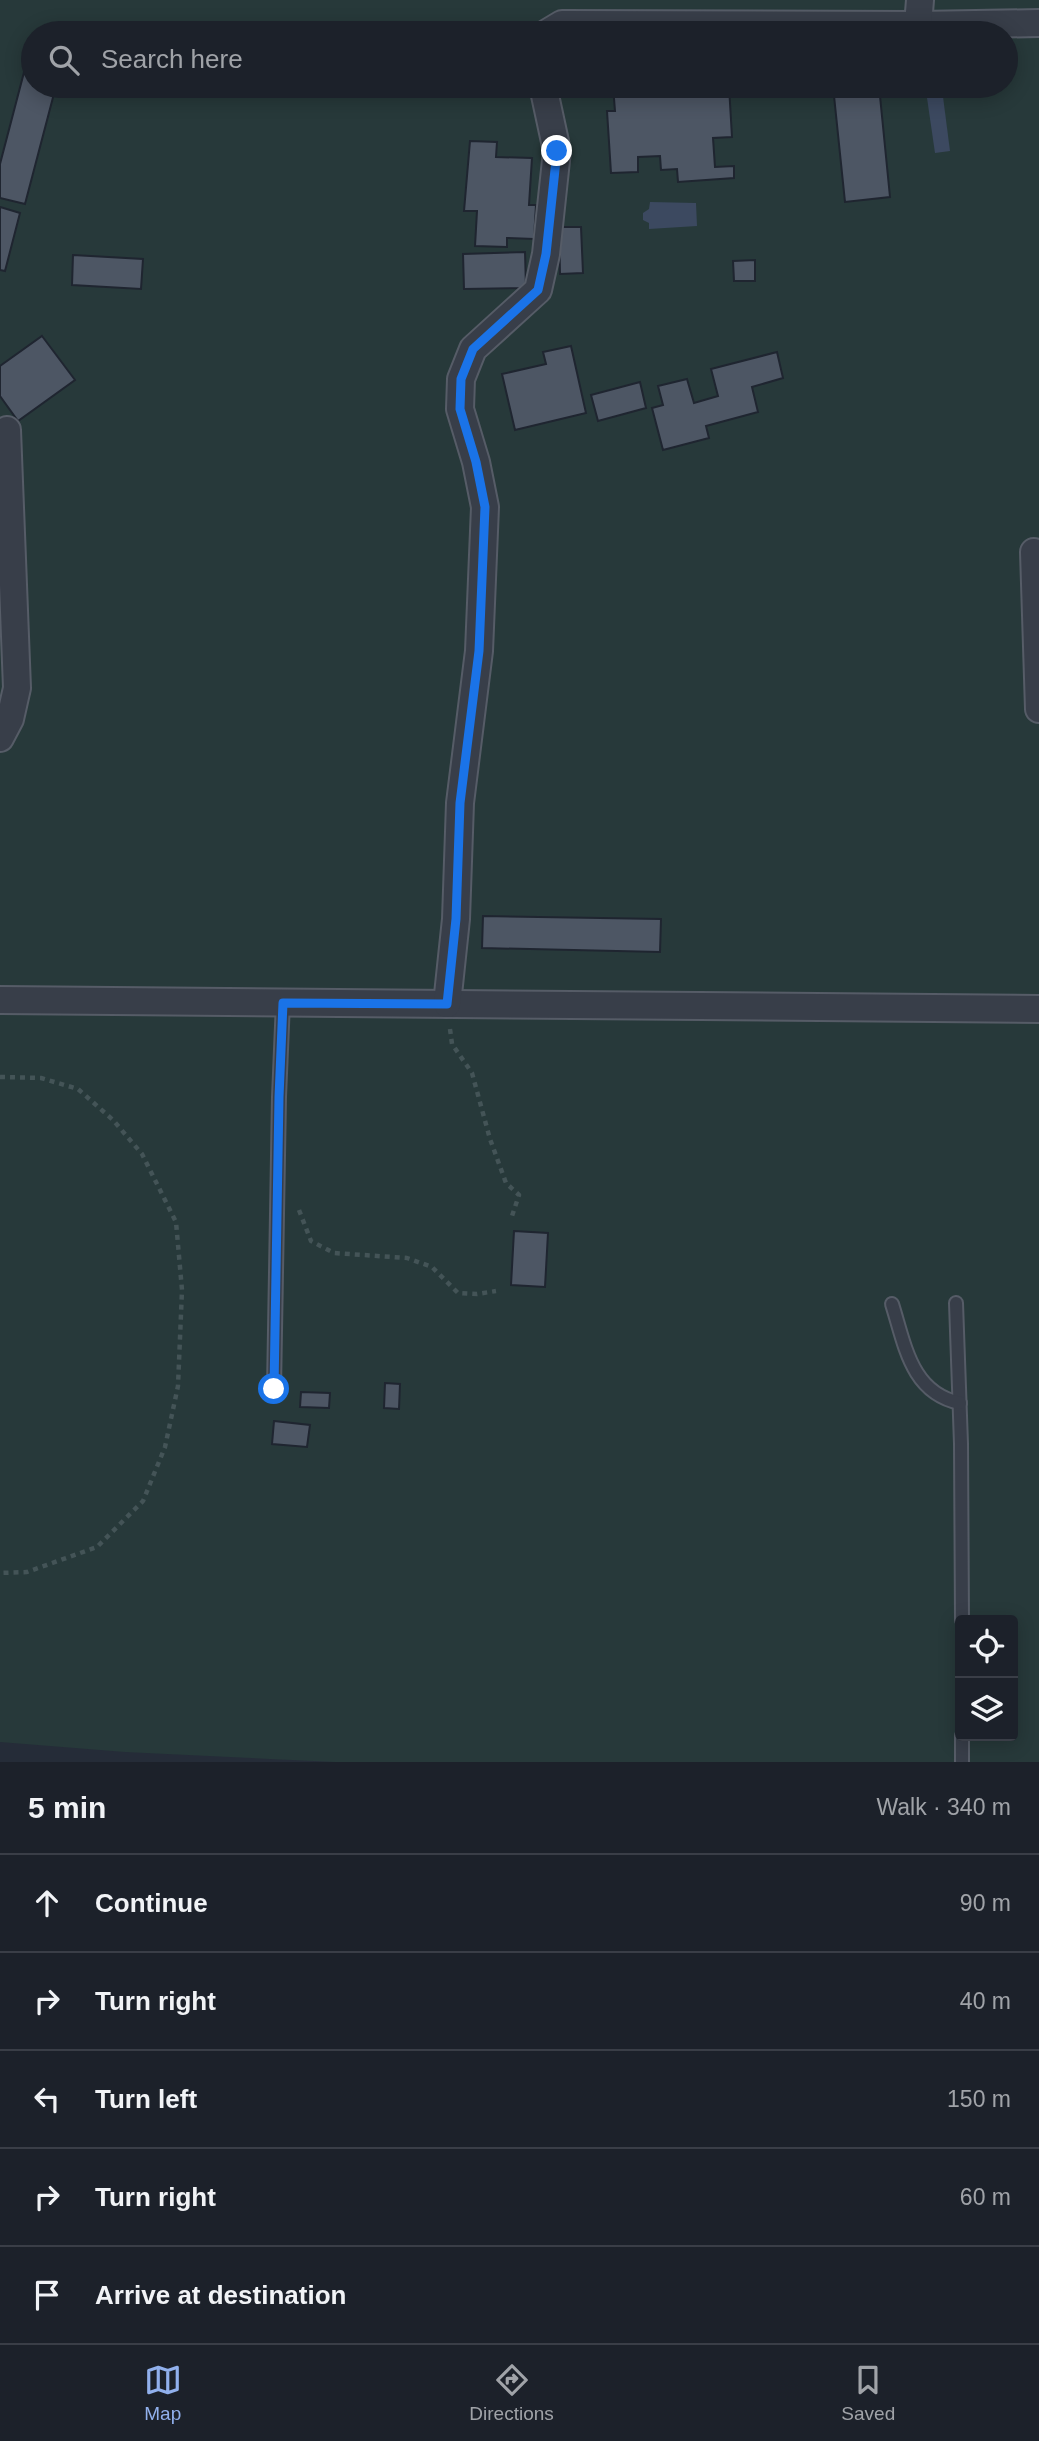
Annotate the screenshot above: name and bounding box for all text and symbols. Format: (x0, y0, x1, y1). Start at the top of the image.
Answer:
search box (21, 21, 1018, 98)
icon: search (45, 41, 83, 79)
text: Search here (101, 44, 243, 74)
route end (541, 135, 572, 166)
route start (258, 1373, 289, 1404)
map controls (955, 1615, 1018, 1741)
button: locate (955, 1615, 1018, 1678)
button: layers (955, 1678, 1018, 1741)
text: 5 min (28, 1791, 106, 1824)
text: Walk · 340 m (876, 1794, 1011, 1820)
icon: ahead (28, 1884, 66, 1922)
text: Continue (95, 1888, 208, 1918)
text: 90 m (960, 1890, 1011, 1916)
icon: right (28, 1982, 66, 2020)
text: Turn right (95, 1986, 216, 2016)
text: 40 m (960, 1988, 1011, 2014)
icon: left (28, 2080, 66, 2118)
text: Turn left (95, 2084, 197, 2114)
text: 150 m (947, 2086, 1011, 2112)
icon: right (28, 2178, 66, 2216)
text: Turn right (95, 2182, 216, 2212)
text: 60 m (960, 2184, 1011, 2210)
icon: arrive (28, 2276, 66, 2314)
text: Arrive at destination (95, 2280, 346, 2310)
tab: Map (144, 2361, 182, 2425)
tab: Directions (469, 2361, 554, 2425)
tab: Saved (841, 2361, 895, 2425)

